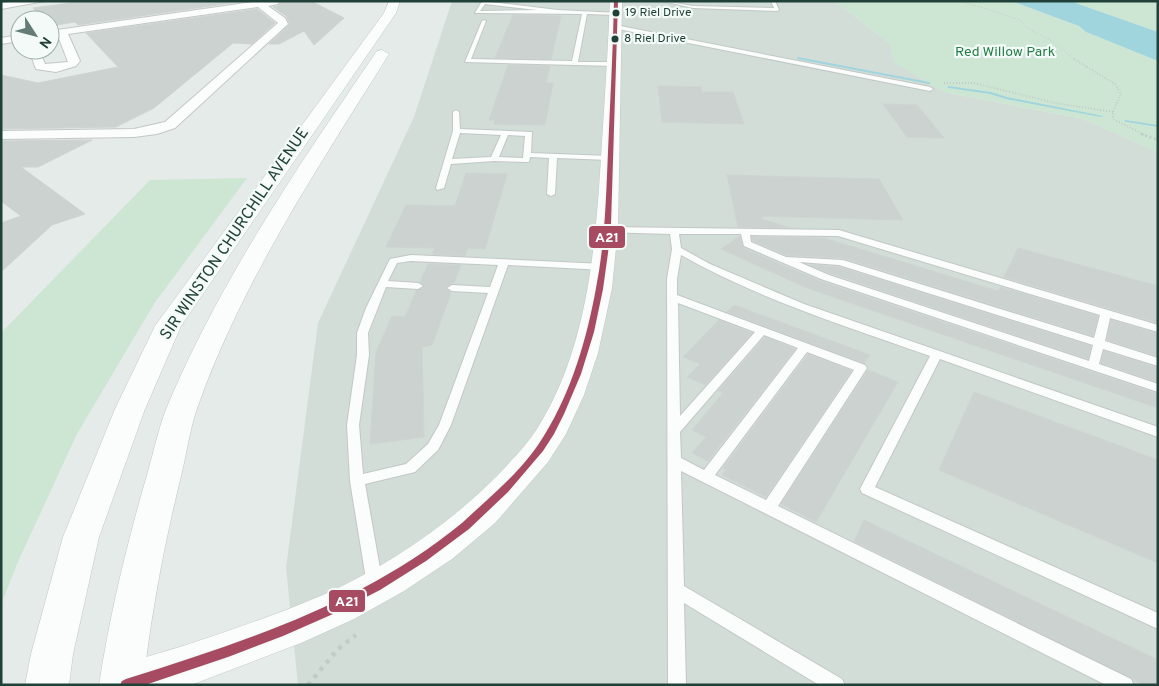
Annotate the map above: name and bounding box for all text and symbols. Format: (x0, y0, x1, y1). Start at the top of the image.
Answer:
place label: 19 Riel Drive (625, 5, 691, 21)
marker: 19 Riel Drive (611, 8, 621, 18)
north arrow (10, 10, 60, 60)
place label: 8 Riel Drive (624, 31, 686, 47)
text: N (34, 33, 54, 51)
marker: 8 Riel Drive (610, 34, 620, 44)
park label: Red Willow Park (955, 44, 1055, 61)
street label: SIR WINSTON CHURCHILL AVENUE (156, 124, 314, 344)
line badge: A21 (588, 225, 626, 249)
text: A21 (595, 230, 619, 247)
line badge: A21 (328, 589, 366, 613)
text: A21 (335, 594, 359, 611)

